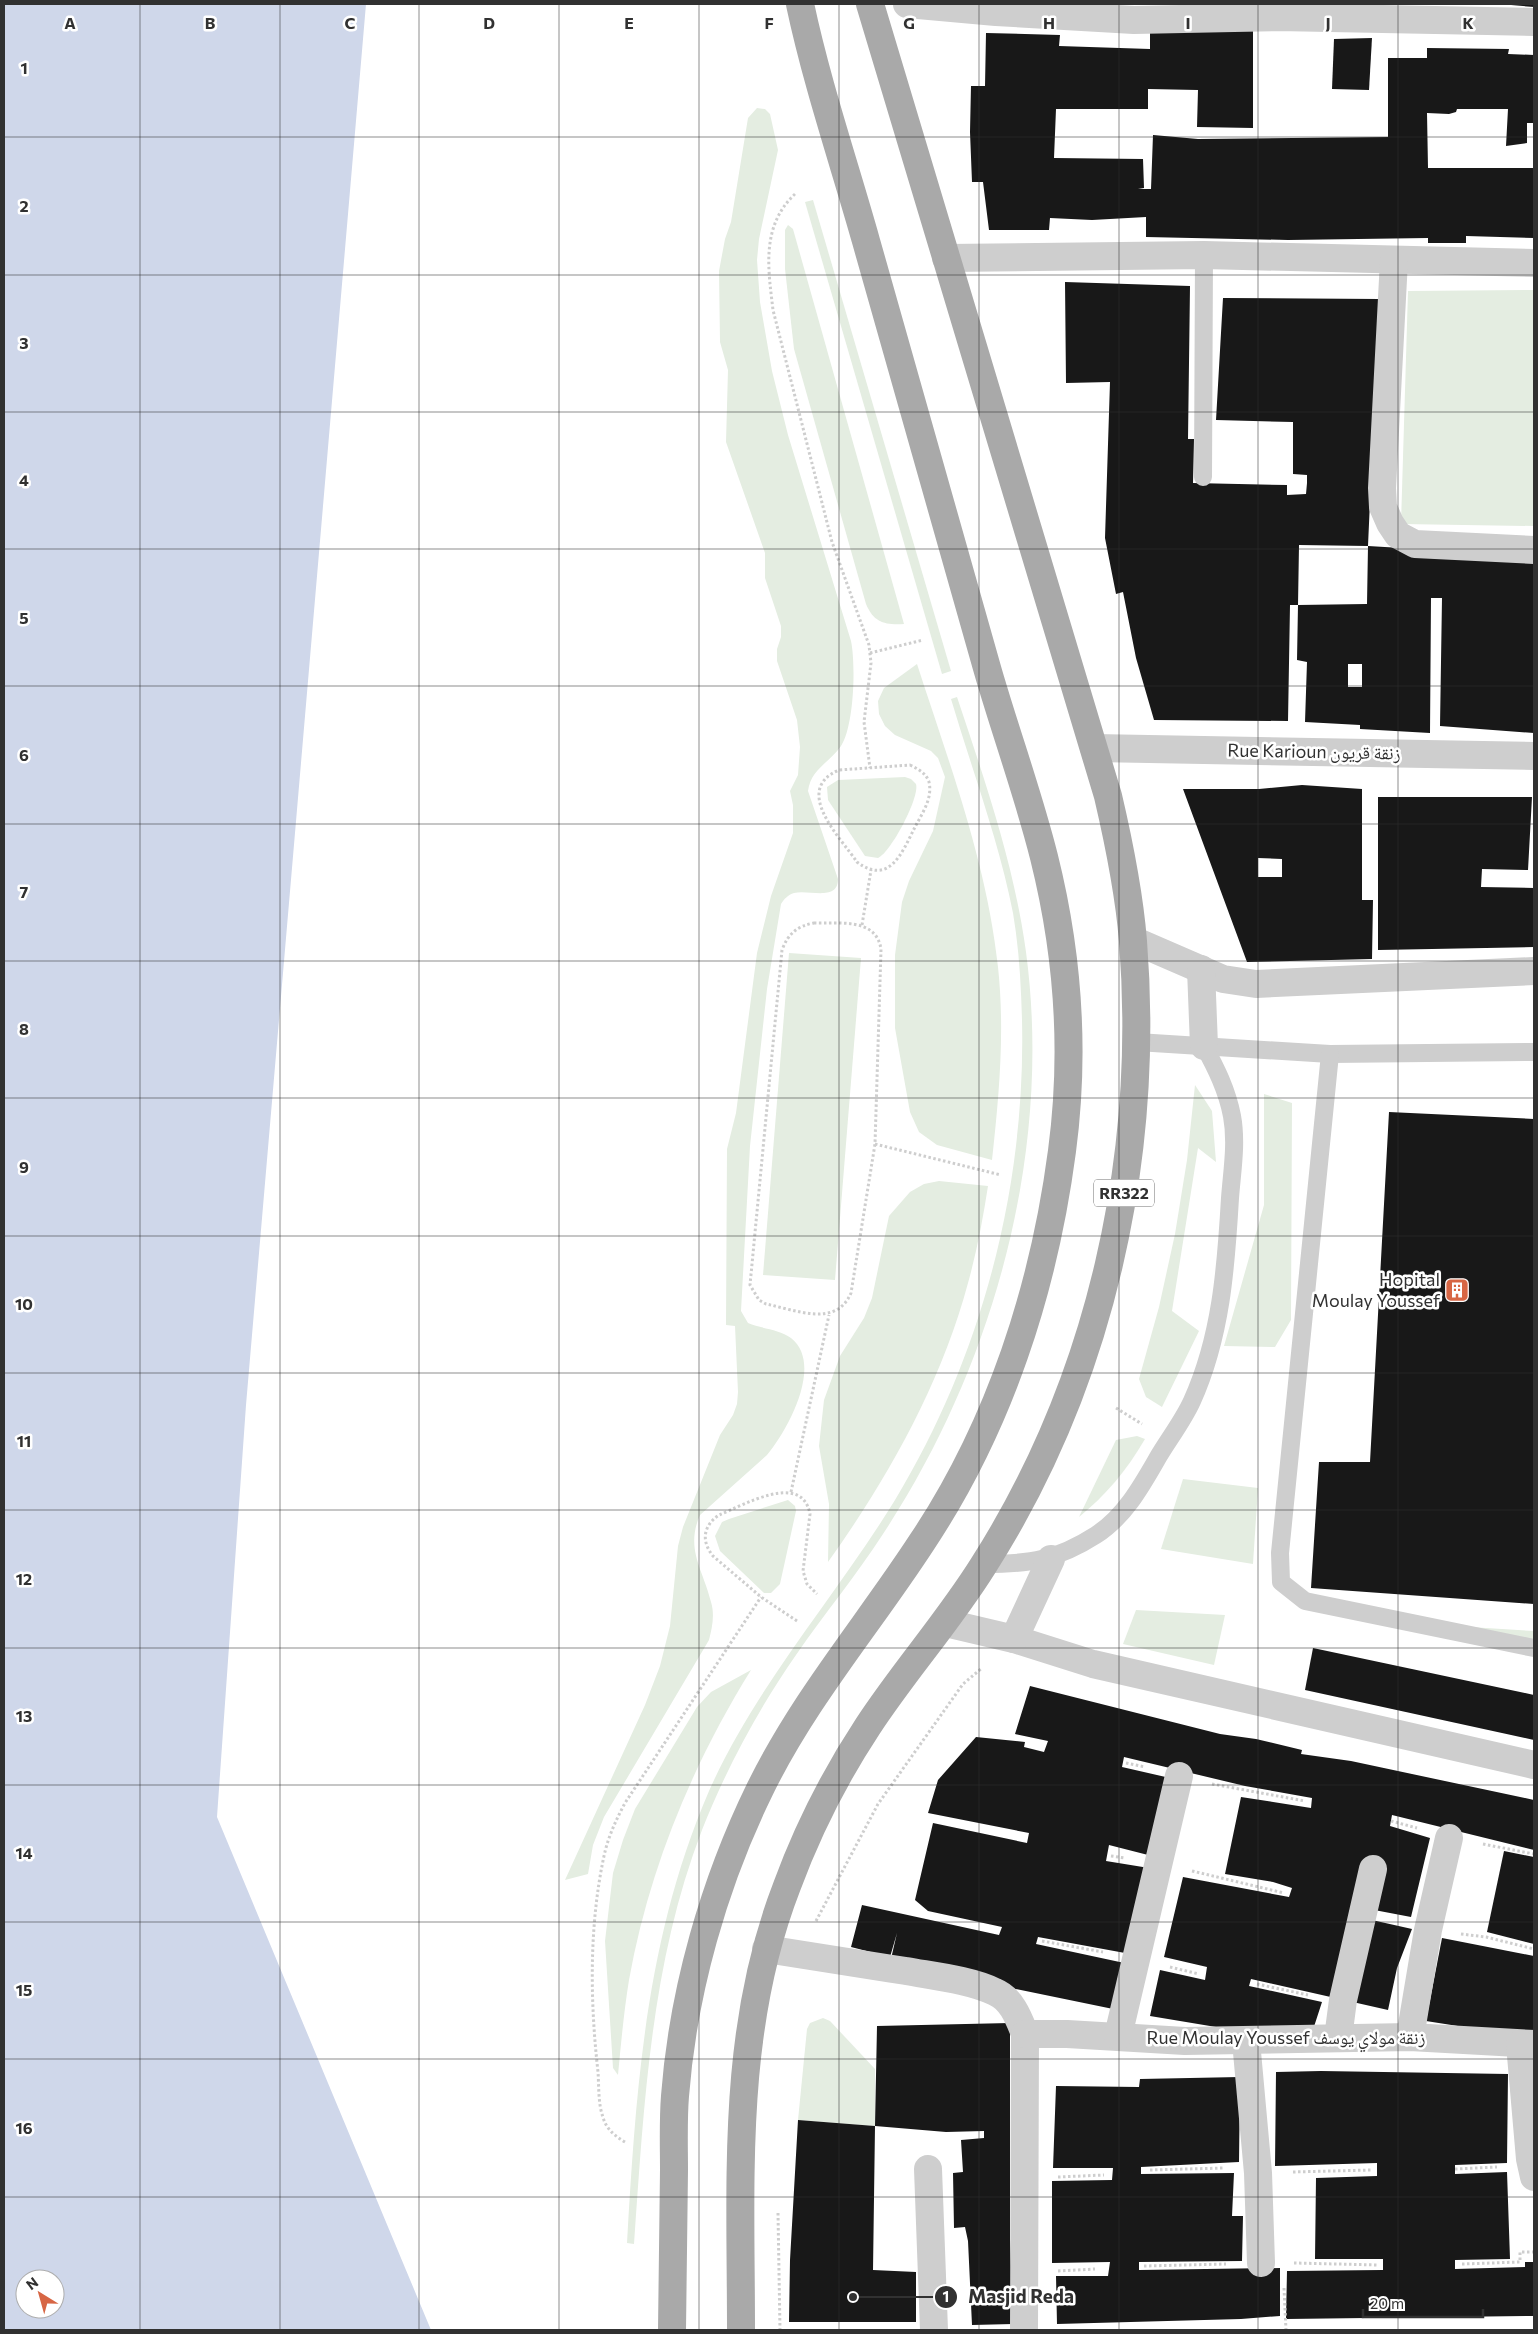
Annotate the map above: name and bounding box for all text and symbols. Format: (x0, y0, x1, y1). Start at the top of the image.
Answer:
text: A (64, 13, 76, 32)
text: B (205, 13, 216, 32)
text: C (345, 13, 356, 32)
text: D (483, 13, 495, 32)
text: E (624, 13, 634, 32)
text: F (764, 13, 774, 32)
text: G (903, 13, 915, 32)
text: H (1043, 13, 1055, 32)
text: I (1185, 13, 1191, 32)
text: J (1325, 13, 1331, 32)
text: K (1462, 13, 1474, 32)
text: 1 (20, 58, 28, 77)
text: 2 (19, 196, 29, 215)
text: 3 (19, 333, 29, 352)
text: 4 (19, 470, 29, 489)
text: 5 (19, 608, 29, 627)
street label: Rue Karioun زنقة قريون (1227, 738, 1401, 765)
text: 6 (19, 745, 29, 764)
text: 7 (20, 882, 29, 901)
text: 8 (19, 1019, 29, 1038)
text: 9 (19, 1157, 29, 1176)
road number: RR322 (1094, 1180, 1154, 1206)
place label: Hopital Moulay Youssef (1312, 1268, 1441, 1311)
building icon: Hopital Moulay Youssef (1444, 1277, 1470, 1303)
text: 10 (15, 1294, 33, 1313)
text: 11 (17, 1431, 31, 1450)
text: 12 (16, 1569, 32, 1588)
text: 13 (16, 1706, 32, 1725)
text: 14 (15, 1843, 33, 1862)
text: 15 (16, 1980, 32, 1999)
street label: Rue Moulay Youssef زنقة مولاي يوسف (1147, 2026, 1425, 2053)
text: 16 (15, 2118, 33, 2137)
north arrow (15, 2269, 65, 2319)
text: N (23, 2273, 41, 2293)
callout: Masjid Reda (933, 2280, 1084, 2314)
text: Masjid Reda (968, 2284, 1074, 2307)
scale bar (1363, 2286, 1483, 2318)
text: 1 (943, 2287, 949, 2305)
text: 20 m (1370, 2294, 1404, 2312)

